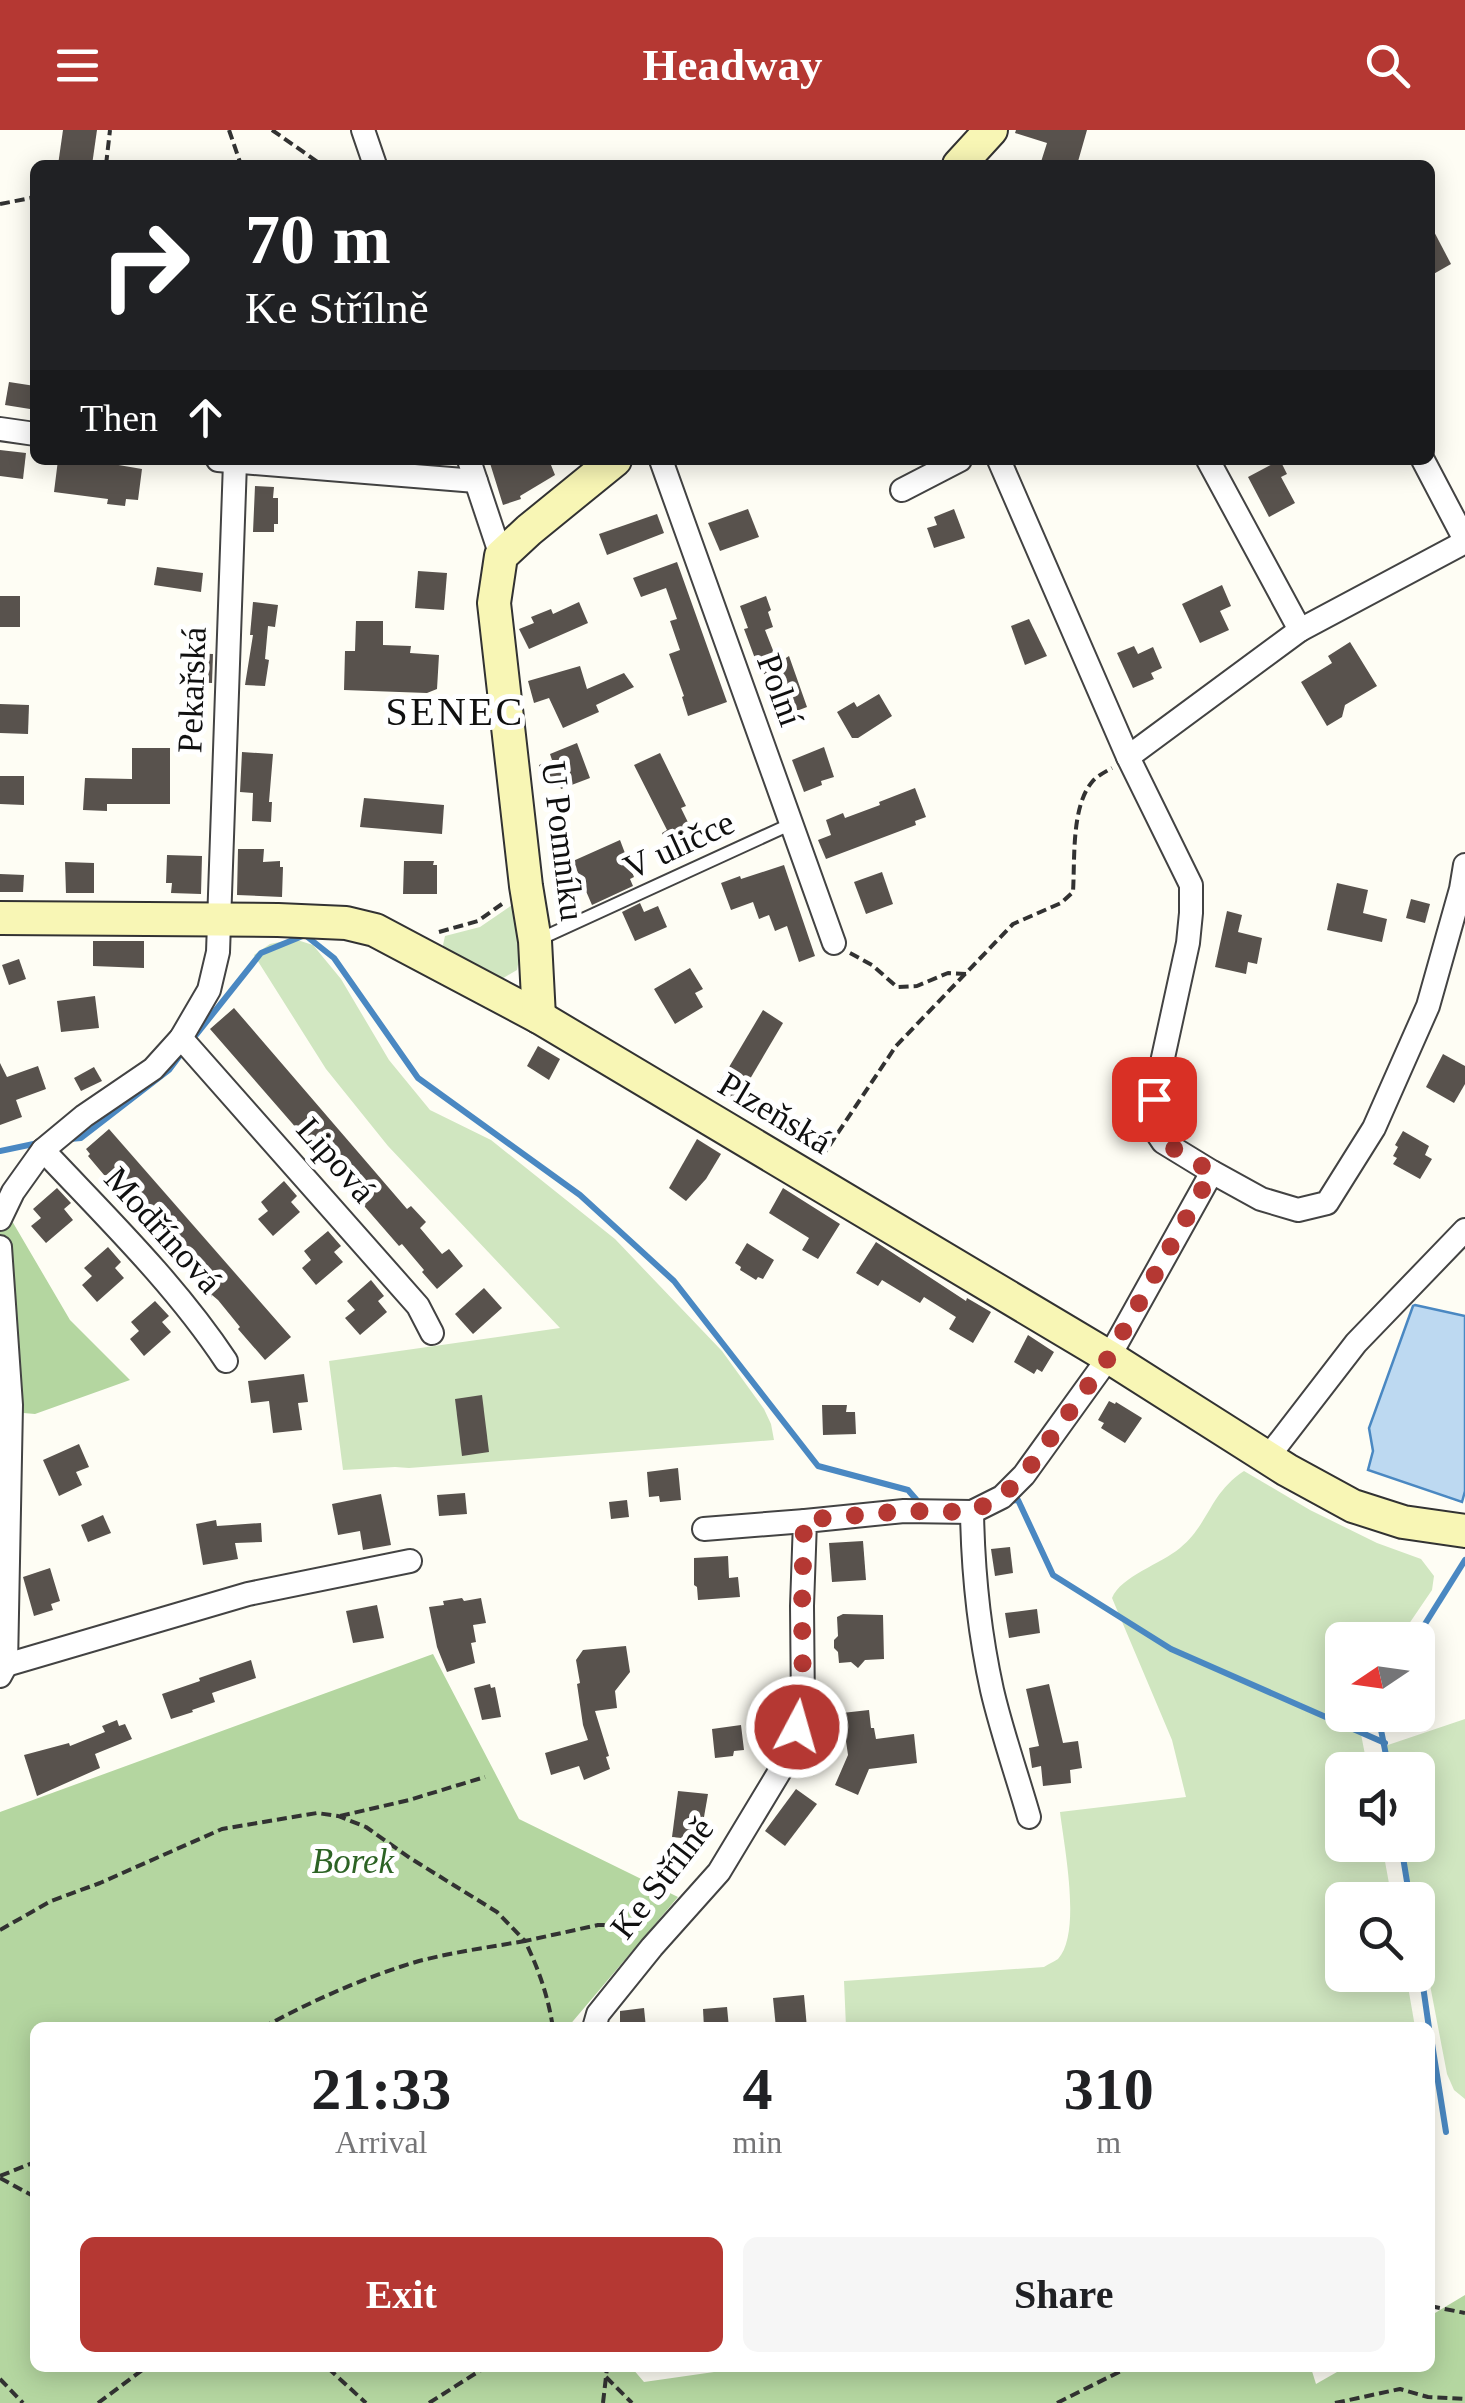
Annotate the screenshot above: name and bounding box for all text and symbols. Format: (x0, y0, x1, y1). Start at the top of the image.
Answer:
icon: menu (50, 38, 105, 93)
icon: search (1360, 38, 1415, 93)
text: Headway (643, 40, 823, 90)
icon: right (80, 200, 210, 330)
text: 70 m (245, 201, 391, 278)
text: Ke Střílně (245, 283, 429, 333)
icon: ahead (178, 390, 233, 445)
text: Then (80, 397, 158, 439)
street label: Pekařská (170, 626, 214, 754)
street label: Polní (749, 649, 811, 732)
district label: SENEC (385, 689, 525, 734)
street label: U Pomníku (534, 759, 592, 923)
street label: V uličce (618, 803, 740, 887)
pin (1112, 1057, 1197, 1142)
street label: Plzeňská (712, 1064, 839, 1162)
icon: arrive (1127, 1072, 1182, 1127)
street label: Lipová (289, 1110, 384, 1211)
street label: Modřínová (96, 1159, 230, 1301)
north arrow (1325, 1622, 1435, 1732)
map controls (1325, 1622, 1435, 1992)
position arrow (745, 1675, 849, 1779)
button: sound (1325, 1752, 1435, 1862)
street label: Ke Střílně (603, 1810, 721, 1946)
park label: Borek (312, 1842, 396, 1881)
button: search (1325, 1882, 1435, 1992)
text: 21:33 (311, 2056, 451, 2122)
text: 4 (742, 2056, 772, 2122)
text: 310 (1064, 2056, 1154, 2122)
text: Arrival (335, 2124, 427, 2160)
text: min (733, 2124, 782, 2160)
text: m (1096, 2124, 1121, 2160)
button: Exit (80, 2237, 723, 2352)
button: Share (743, 2237, 1385, 2352)

